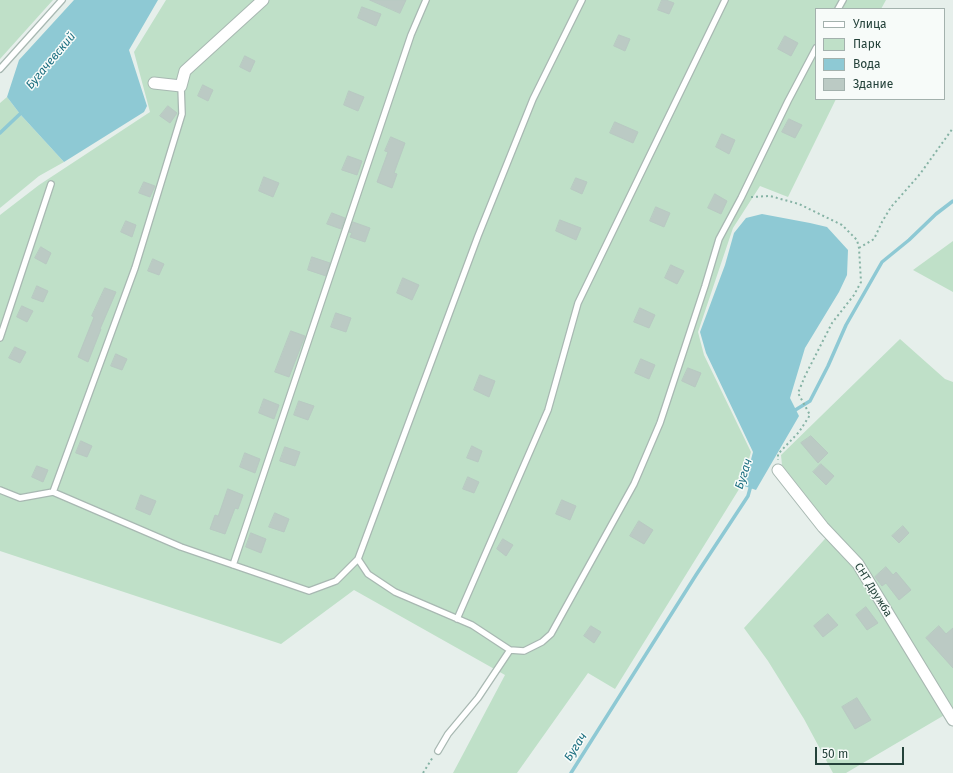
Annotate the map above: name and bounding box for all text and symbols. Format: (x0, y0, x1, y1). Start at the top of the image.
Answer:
legend (815, 8, 945, 100)
text: Улица (853, 17, 887, 31)
water label: Бугачевский (23, 30, 79, 92)
text: Парк (853, 37, 881, 51)
text: Вода (853, 57, 880, 71)
text: Здание (853, 77, 893, 91)
water label: Бугач (732, 457, 756, 491)
street label: СНТ Дружба (851, 561, 895, 619)
water label: Бугач (561, 730, 591, 764)
scale bar (817, 739, 906, 765)
text: 50 m (822, 747, 848, 761)

